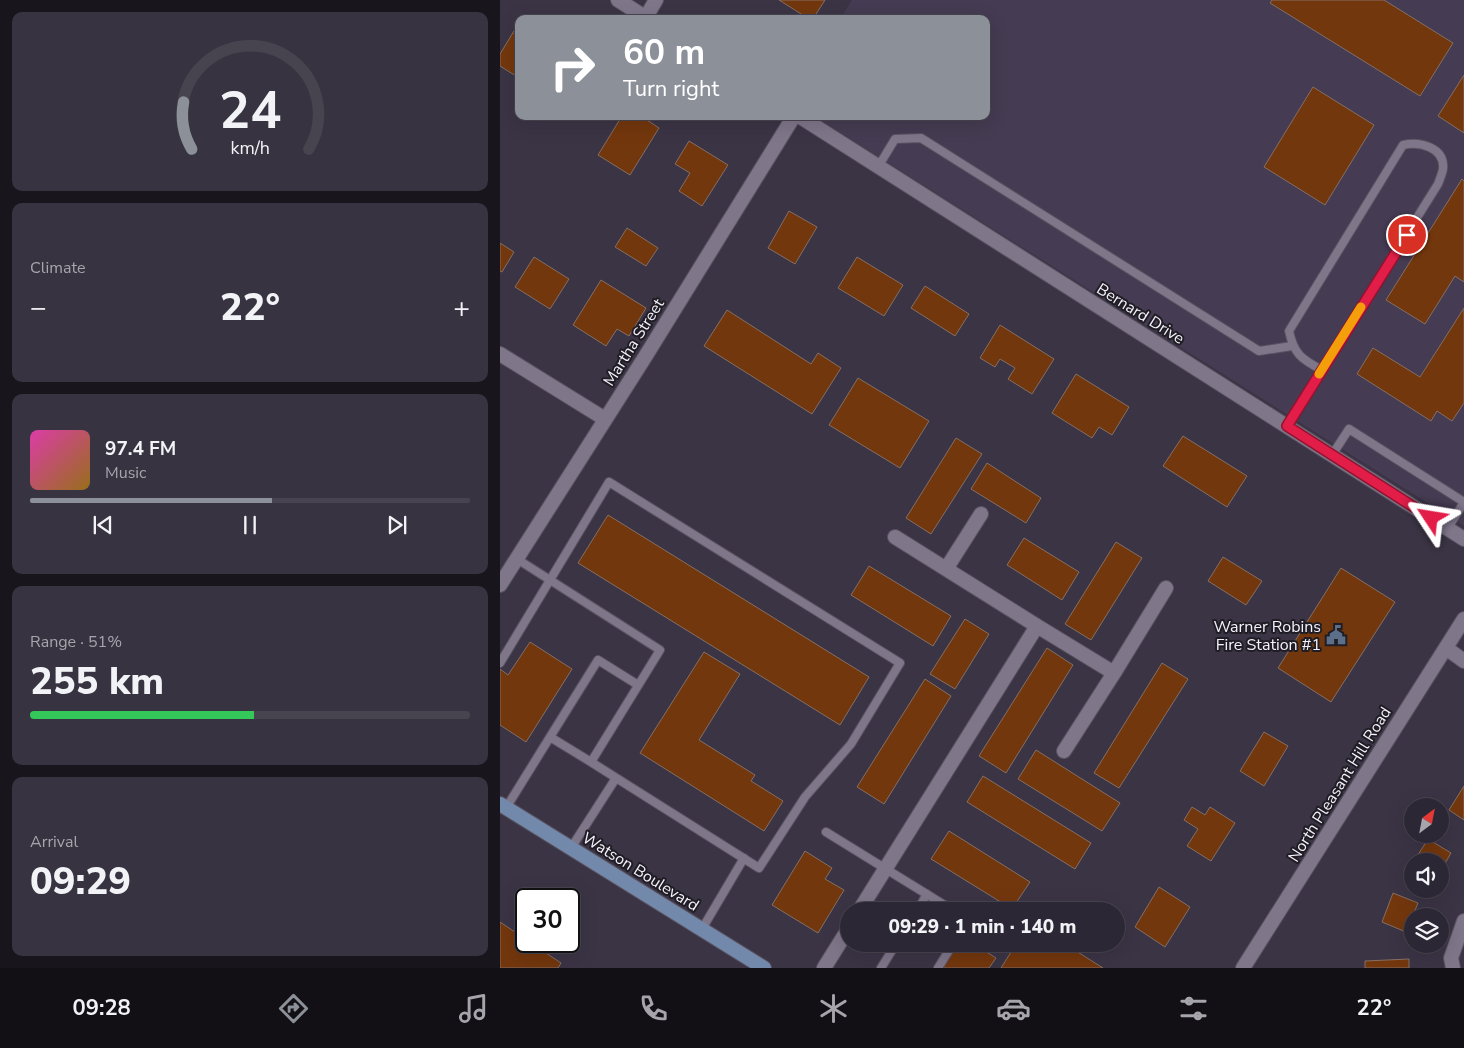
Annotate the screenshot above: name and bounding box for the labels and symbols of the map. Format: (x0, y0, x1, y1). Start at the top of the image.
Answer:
pin (1386, 214, 1428, 256)
street label: Bernard Drive (1092, 278, 1189, 350)
street label: Martha Street (598, 294, 670, 390)
position arrow (1404, 491, 1456, 543)
place label: Warner Robins Fire Station #1 (1213, 616, 1321, 656)
public building icon: Warner Robins Fire Station #1 (1325, 624, 1347, 646)
street label: North Pleasant Hill Road (1283, 703, 1397, 866)
north arrow (1404, 798, 1449, 842)
street label: Watson Boulevard (578, 827, 703, 917)
speed limit sign: 30 (515, 888, 580, 953)

